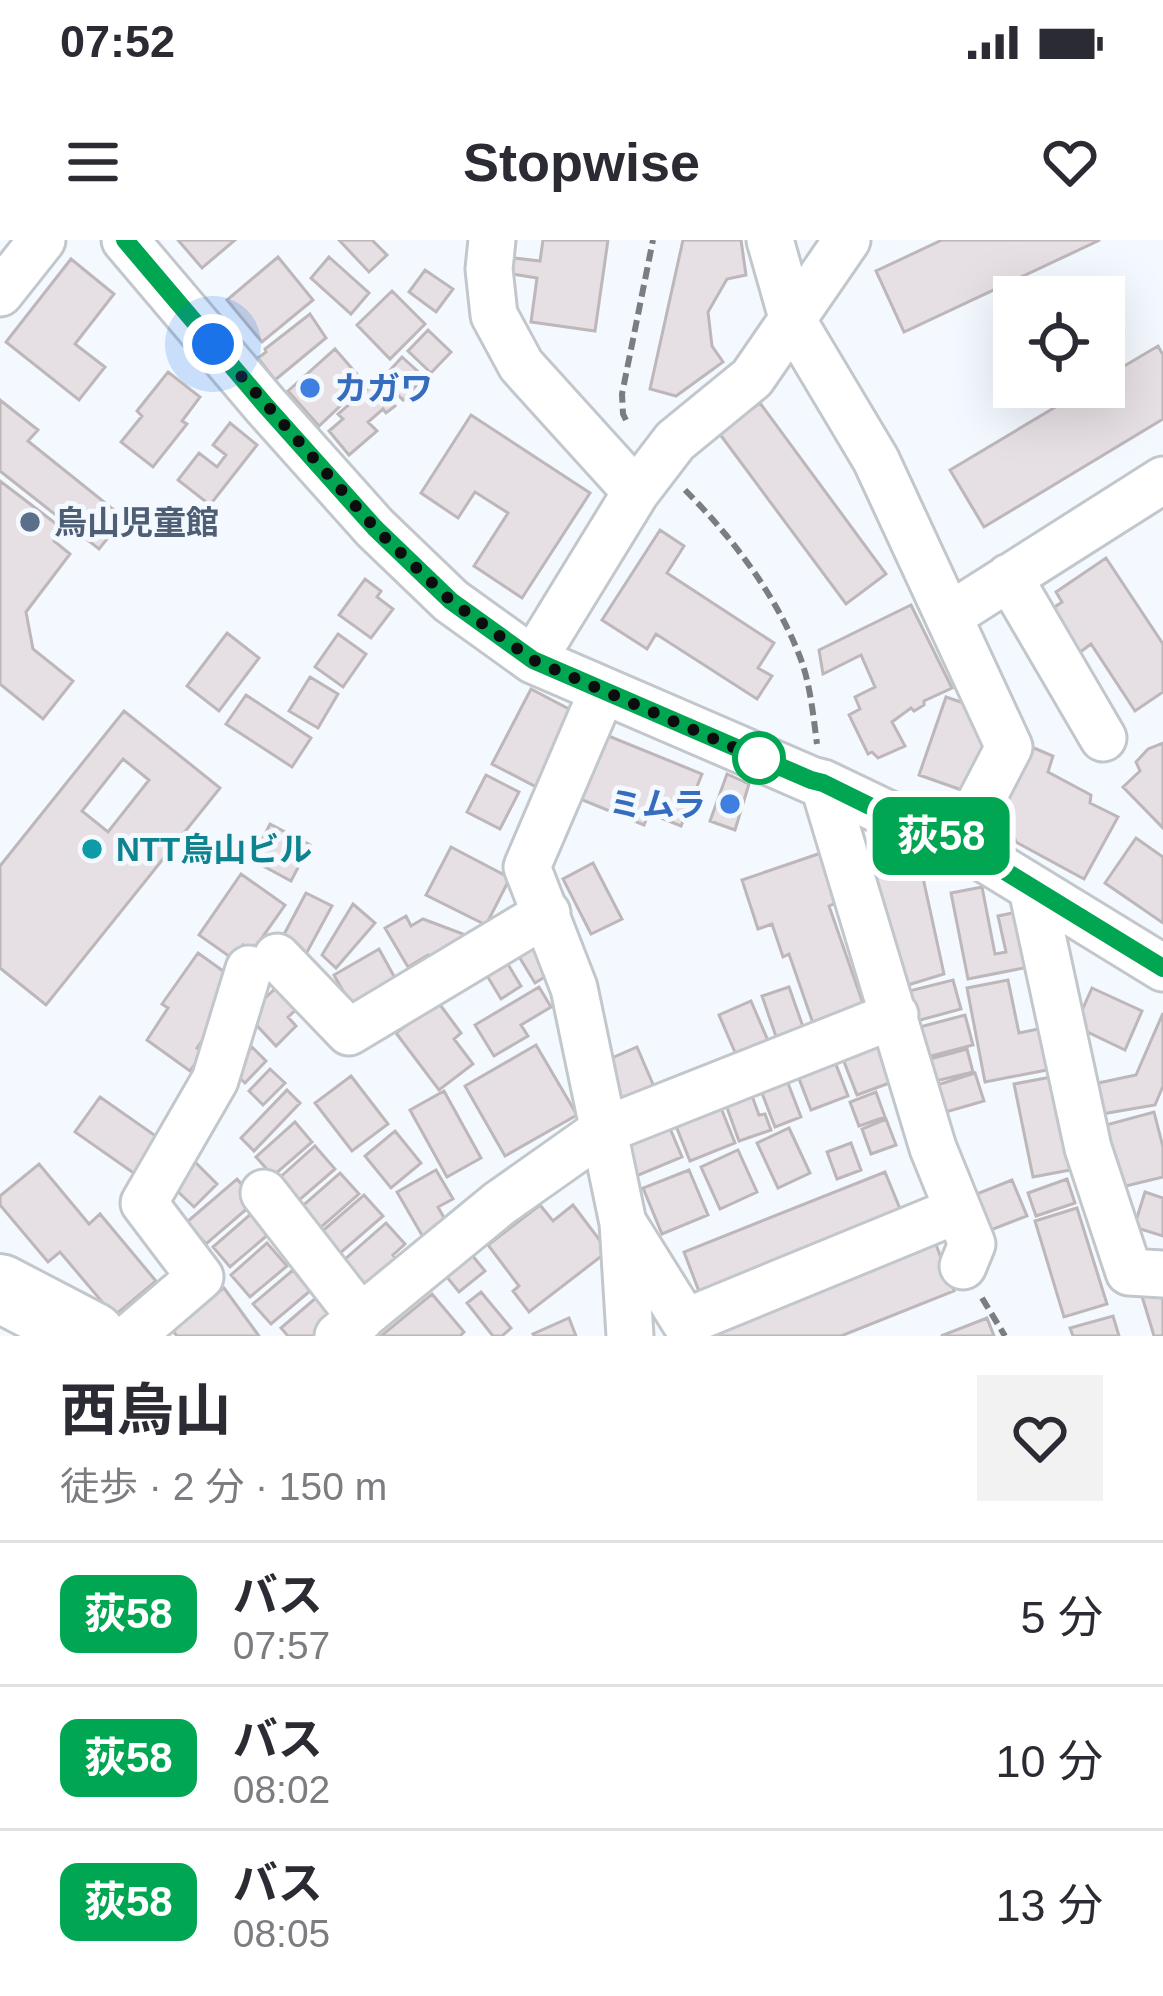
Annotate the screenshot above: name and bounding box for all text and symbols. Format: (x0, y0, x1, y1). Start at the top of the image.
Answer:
text: 07:52 (60, 16, 175, 67)
icon: menu (60, 129, 126, 195)
icon: heart (1037, 129, 1103, 195)
text: Stopwise (463, 132, 700, 192)
map controls (993, 276, 1125, 408)
button: locate (993, 276, 1125, 408)
your location (183, 314, 243, 374)
place label: カガワ (334, 370, 433, 407)
marker: カガワ (297, 375, 323, 401)
place label: 烏山児童館 (54, 504, 219, 541)
marker: 烏山児童館 (17, 509, 43, 535)
unlabelled marker (734, 733, 784, 783)
place label: ミムラ (609, 786, 706, 823)
marker: ミムラ (717, 791, 743, 817)
line badge: 荻58 (872, 797, 1010, 875)
text: 荻58 (897, 812, 985, 859)
place label: NTT烏山ビル (116, 831, 312, 868)
marker: NTT烏山ビル (79, 836, 105, 862)
button: heart (977, 1375, 1103, 1501)
text: 西烏山 (60, 1378, 231, 1442)
text: 徒歩 · 2 分 · 150 m (60, 1465, 387, 1508)
text: バス (233, 1570, 323, 1621)
text: 荻58 (84, 1590, 173, 1637)
text: 5 分 (1020, 1592, 1103, 1643)
text: 07:57 (233, 1624, 330, 1667)
text: バス (233, 1714, 323, 1765)
text: 荻58 (84, 1734, 173, 1781)
text: 10 分 (995, 1736, 1103, 1787)
text: 08:02 (233, 1768, 330, 1811)
text: バス (233, 1858, 323, 1909)
text: 荻58 (84, 1878, 173, 1925)
text: 13 分 (995, 1880, 1103, 1931)
text: 08:05 (233, 1912, 330, 1955)

